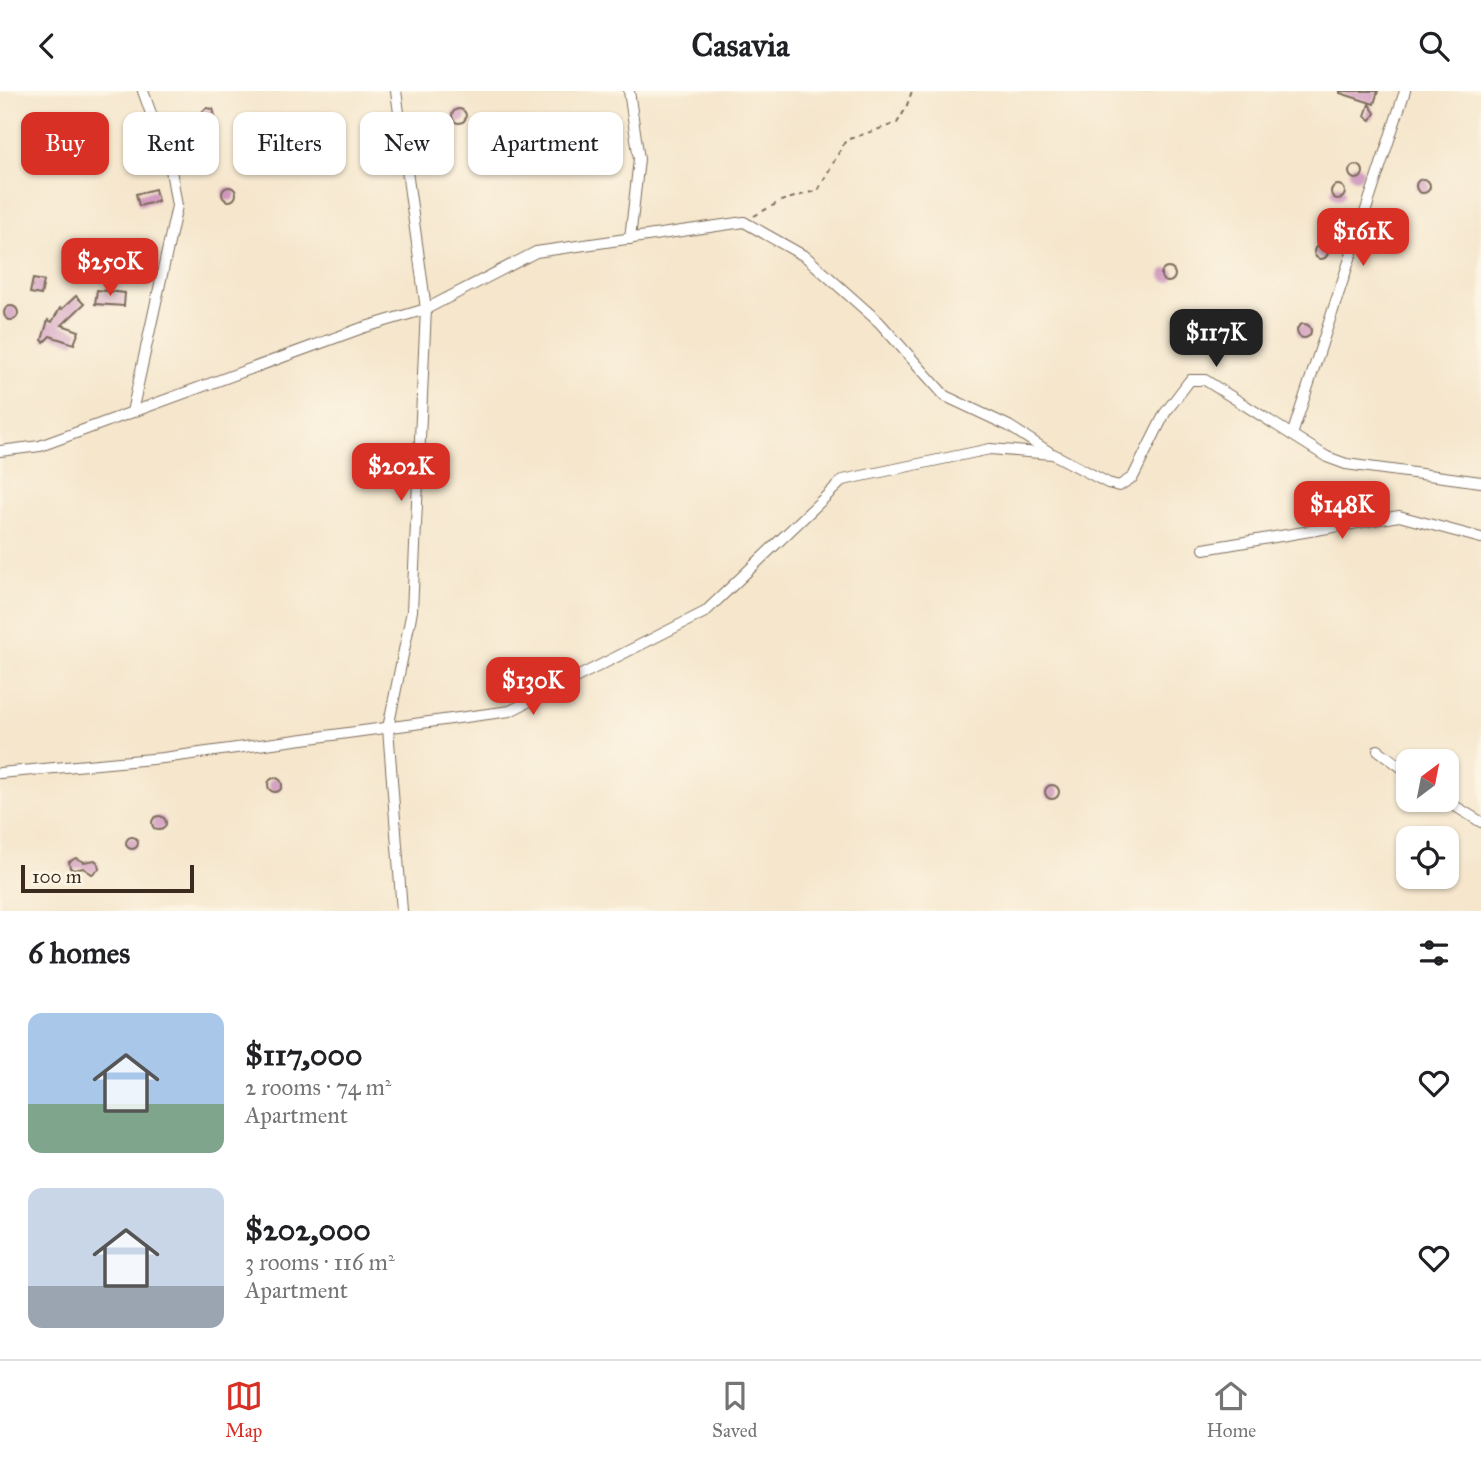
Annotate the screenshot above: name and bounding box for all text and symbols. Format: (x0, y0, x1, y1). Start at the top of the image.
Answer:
text: Casavia (691, 26, 790, 65)
icon: back (28, 27, 66, 65)
icon: search (1415, 27, 1453, 65)
chip: Buy (21, 112, 109, 175)
chip: Rent (123, 112, 219, 175)
chip: Filters (233, 112, 346, 175)
chip: New (360, 112, 454, 175)
chip: Apartment (468, 112, 623, 175)
pin: $161K (1314, 209, 1412, 268)
text: $161K (1333, 217, 1393, 245)
pin: $250K (61, 239, 159, 298)
text: $250K (77, 247, 143, 275)
pin: $117K (1167, 309, 1265, 369)
text: $117K (1186, 318, 1246, 346)
pin: $202K (352, 443, 450, 503)
text: $202K (368, 452, 434, 480)
pin: $148K (1293, 482, 1391, 541)
text: $148K (1310, 490, 1374, 518)
pin: $130K (484, 657, 582, 717)
text: $130K (502, 666, 564, 694)
north arrow (1396, 749, 1460, 812)
map controls (1396, 749, 1459, 889)
button: locate (1396, 826, 1459, 889)
scale bar (21, 862, 194, 894)
text: 100 m (32, 865, 82, 888)
icon: filters (1415, 934, 1453, 972)
text: 6 homes (28, 935, 130, 971)
text: $117,000 (245, 1037, 362, 1073)
icon: home (84, 1041, 168, 1125)
icon: heart (1415, 1064, 1453, 1102)
text: 2 rooms · 74 m² (245, 1073, 391, 1101)
text: Apartment (245, 1101, 348, 1129)
text: $202,000 (245, 1212, 371, 1248)
icon: home (84, 1216, 168, 1300)
icon: heart (1415, 1239, 1453, 1277)
text: 3 rooms · 116 m² (245, 1248, 395, 1276)
text: Apartment (245, 1276, 348, 1304)
tab: Map (225, 1377, 263, 1442)
tab: Saved (712, 1377, 757, 1442)
tab: Home (1207, 1377, 1256, 1442)

